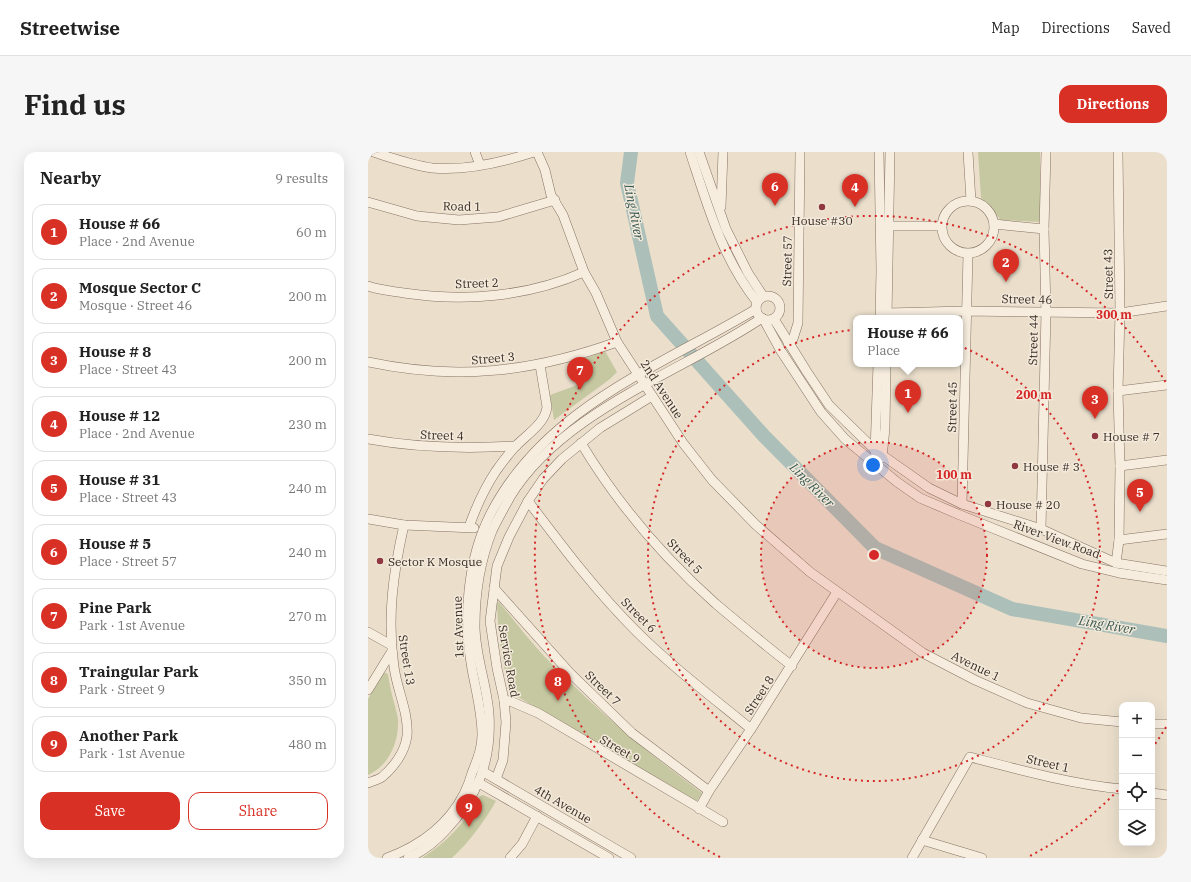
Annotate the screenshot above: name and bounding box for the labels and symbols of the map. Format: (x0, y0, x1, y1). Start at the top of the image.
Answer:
pin: 6 (762, 173, 788, 206)
pin: 4 (842, 174, 868, 207)
water label: Ling River (620, 182, 648, 242)
street label: Road 1 (443, 198, 481, 214)
marker: House #30 (817, 202, 827, 212)
place label: House #30 (791, 213, 853, 228)
street label: Street 57 (779, 235, 795, 287)
street label: Street 43 (1100, 248, 1116, 300)
pin: 2 (993, 249, 1019, 282)
street label: Street 2 (455, 275, 499, 291)
street label: Street 46 (1001, 291, 1053, 307)
text: 300 m (1096, 307, 1132, 322)
street label: Street 44 (1025, 314, 1041, 366)
street label: Street 3 (471, 349, 515, 367)
pin: 7 (567, 357, 593, 390)
street label: 2nd Avenue (637, 357, 687, 421)
pin: 1 (895, 380, 921, 413)
street label: Street 45 (944, 381, 960, 433)
pin: 3 (1082, 386, 1108, 419)
text: 200 m (1016, 387, 1052, 402)
street label: Street 4 (420, 427, 464, 443)
place label: House # 7 (1103, 429, 1160, 444)
marker: House # 7 (1090, 431, 1100, 441)
your location (863, 455, 883, 475)
water label: Ling River (785, 458, 838, 511)
place label: House # 3 (1023, 459, 1080, 474)
marker: House # 3 (1010, 461, 1020, 471)
text: 100 m (936, 467, 972, 482)
pin: 5 (1127, 479, 1153, 512)
place label: House # 20 (996, 497, 1060, 512)
marker: House # 20 (983, 499, 993, 509)
street label: River View Road (1012, 516, 1102, 562)
street label: Street 5 (664, 535, 706, 577)
centre of rings (867, 548, 881, 562)
place label: Sector K Mosque (388, 554, 482, 569)
marker: Sector K Mosque (375, 556, 385, 566)
street label: Street 6 (618, 594, 660, 636)
street label: 1st Avenue (449, 596, 467, 658)
water label: Ling River (1077, 612, 1137, 638)
street label: Service Road (495, 624, 523, 698)
street label: Street 13 (396, 634, 418, 686)
street label: Avenue 1 (949, 648, 1003, 684)
street label: Street 7 (582, 667, 624, 709)
pin: 8 (545, 668, 571, 701)
street label: Street 8 (741, 673, 777, 717)
street label: Street 9 (597, 732, 643, 766)
street label: Street 1 (1025, 751, 1071, 775)
street label: 4th Avenue (532, 782, 594, 826)
pin: 9 (456, 794, 482, 827)

